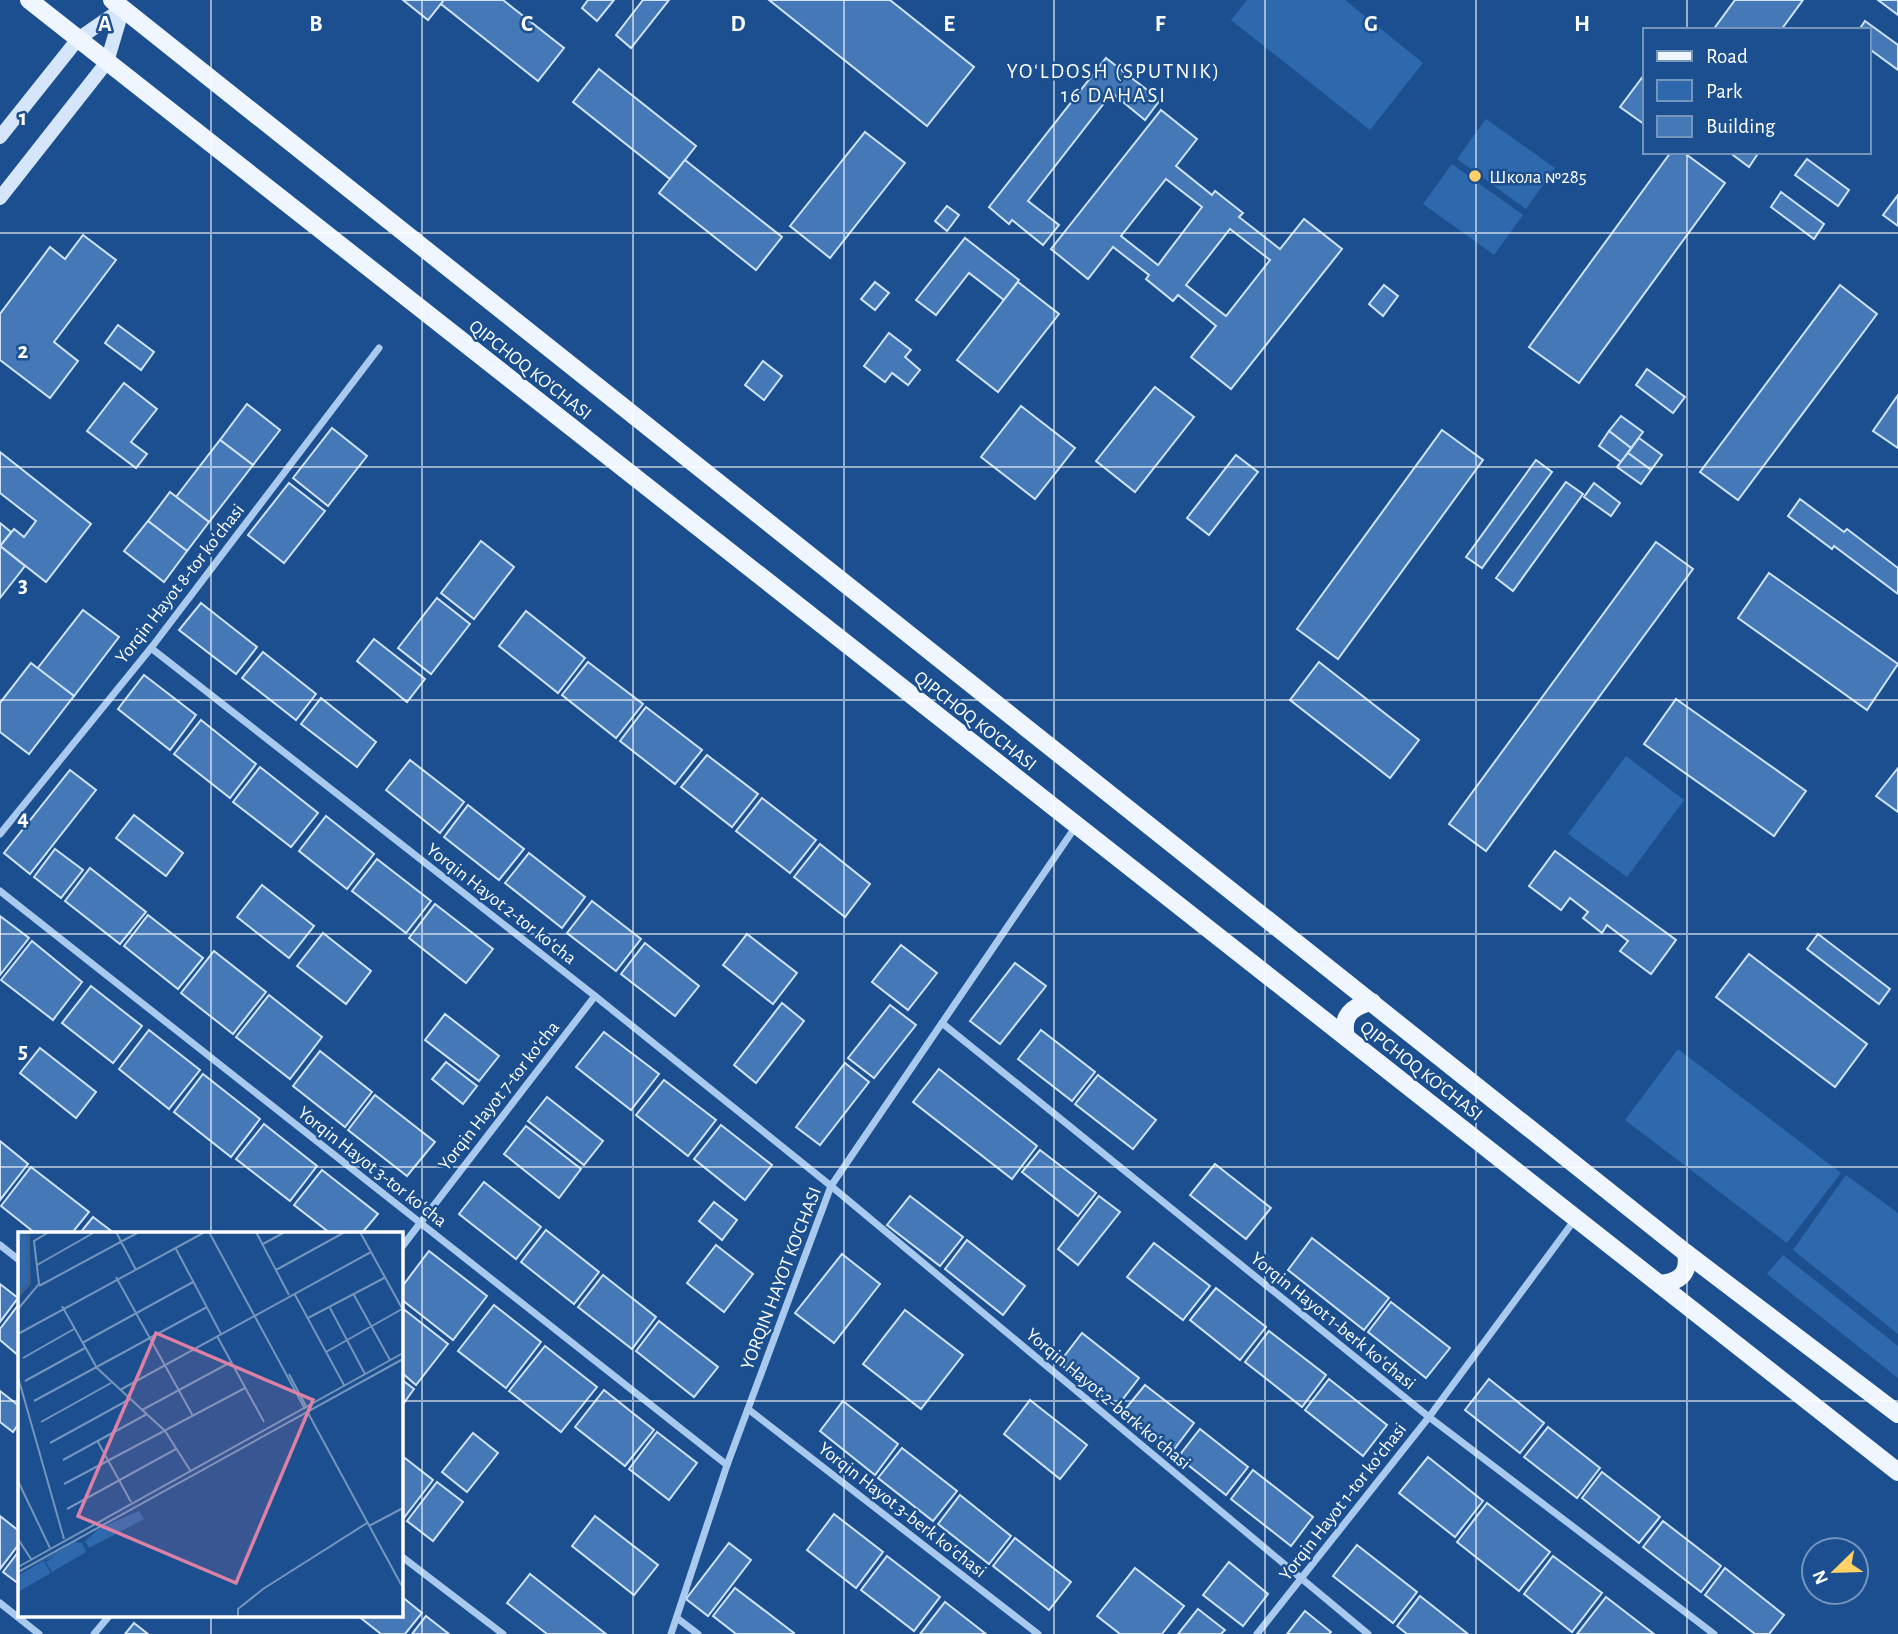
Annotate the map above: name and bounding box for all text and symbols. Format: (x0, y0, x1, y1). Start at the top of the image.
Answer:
text: A (98, 13, 112, 36)
text: B (309, 13, 323, 36)
text: C (521, 13, 533, 36)
text: D (730, 13, 746, 36)
text: E (943, 13, 955, 36)
text: F (1155, 13, 1166, 36)
text: G (1364, 13, 1378, 36)
text: H (1574, 13, 1590, 36)
legend (1643, 28, 1870, 154)
text: Road (1706, 46, 1748, 67)
district label: YO‘LDOSH (SPUTNIK) 16 DAHASI (1007, 61, 1221, 106)
text: Park (1706, 81, 1743, 102)
text: 1 (19, 107, 27, 130)
text: Building (1706, 116, 1776, 137)
marker: Школа №285 (1467, 168, 1483, 184)
place label: Школа №285 (1489, 168, 1587, 187)
street label: QIPCHOQ KO'CHASI (465, 317, 595, 424)
text: 2 (18, 340, 29, 363)
street label: Yorqin Hayot 8-tor koʻchasi (112, 501, 248, 667)
text: 3 (18, 574, 28, 597)
street label: QIPCHOQ KO'CHASI (910, 668, 1040, 775)
text: 4 (17, 807, 29, 830)
street label: Yorqin Hayot 2-tor koʻcha (423, 840, 580, 969)
street label: Yorqin Hayot 7-tor koʻcha (435, 1018, 563, 1174)
street label: QIPCHOQ KO'CHASI (1356, 1018, 1486, 1125)
text: 5 (18, 1040, 28, 1063)
street label: Yorqin Hayot 3-tor koʻcha (294, 1103, 450, 1231)
street label: YORQIN HAYOT KO'CHASI (738, 1185, 825, 1372)
inset map (18, 1232, 402, 1616)
street label: Yorqin Hayot 1-berk koʻchasi (1247, 1249, 1419, 1393)
street label: Yorqin Hayot 2-berk koʻchasi (1022, 1325, 1194, 1473)
street label: Yorqin Hayot 1-tor koʻchasi (1276, 1420, 1410, 1584)
street label: Yorqin Hayot 3-berk koʻchasi (814, 1439, 990, 1582)
north arrow (1800, 1536, 1870, 1606)
text: N (1809, 1567, 1832, 1587)

